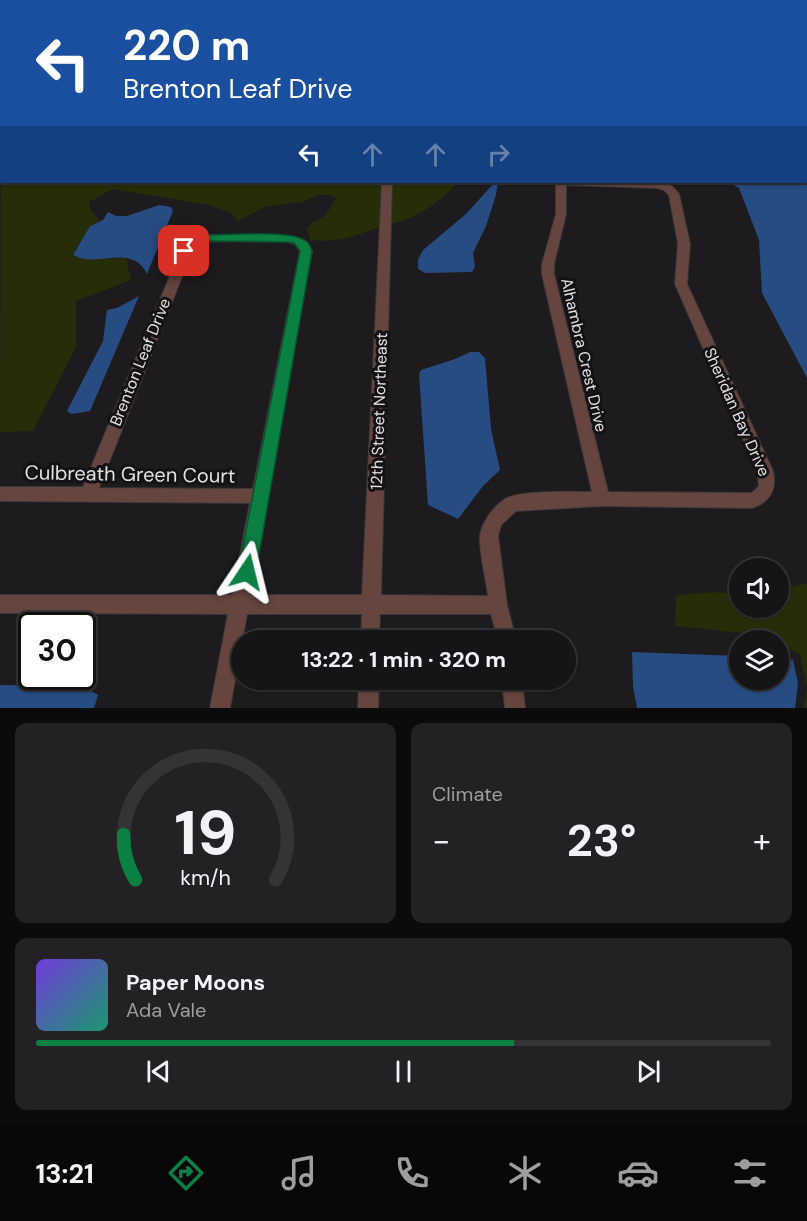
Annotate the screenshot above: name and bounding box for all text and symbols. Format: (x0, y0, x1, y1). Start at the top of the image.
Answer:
text: 220 m (123, 18, 250, 73)
icon: left (24, 24, 102, 102)
text: Brenton Leaf Drive (123, 71, 352, 106)
icon: left (293, 138, 326, 171)
icon: ahead (356, 138, 389, 171)
icon: ahead (419, 138, 452, 171)
icon: right (482, 138, 515, 171)
pin (158, 225, 209, 276)
icon: arrive (167, 234, 200, 267)
street label: Alhambra Crest Drive (556, 276, 612, 434)
street label: Brenton Leaf Drive (105, 295, 175, 429)
street label: 12th Street Northeast (366, 332, 392, 490)
street label: Sheridan Bay Drive (699, 344, 775, 480)
street label: Culbreath Green Court (24, 459, 236, 489)
position arrow (215, 540, 279, 604)
map controls (729, 558, 789, 690)
button: sound (729, 558, 789, 618)
speed limit sign: 30 (18, 612, 96, 690)
button: layers (729, 630, 789, 690)
text: 13:22 · 1 min · 320 m (301, 645, 506, 674)
text: Climate (432, 781, 503, 807)
text: 19 (174, 792, 237, 873)
text: 23° (567, 811, 636, 870)
text: − (432, 819, 450, 862)
text: + (753, 819, 771, 862)
text: km/h (180, 864, 231, 892)
text: Paper Moons (126, 968, 265, 997)
text: Ada Vale (126, 997, 206, 1023)
icon: previous (142, 1055, 175, 1088)
icon: pause (387, 1055, 420, 1088)
icon: next (632, 1055, 665, 1088)
icon: directions (165, 1152, 207, 1194)
icon: music (278, 1152, 320, 1194)
icon: phone (391, 1152, 433, 1194)
icon: climate (504, 1152, 546, 1194)
icon: car (617, 1152, 659, 1194)
icon: filters (729, 1152, 771, 1194)
text: 13:21 (35, 1156, 94, 1191)

